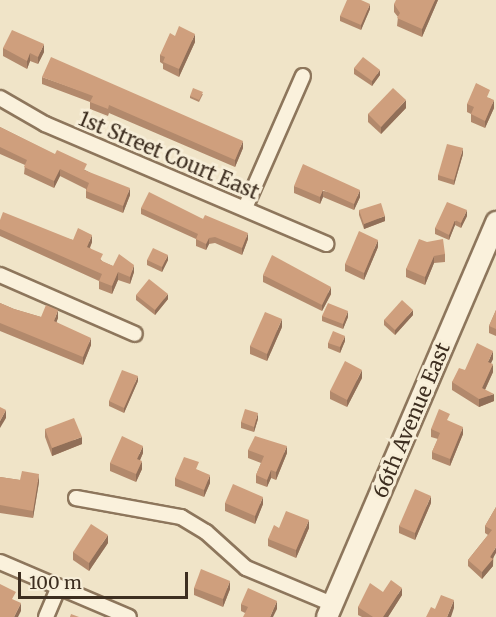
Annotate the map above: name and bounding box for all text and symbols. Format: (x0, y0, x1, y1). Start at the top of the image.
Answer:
street label: 1st Street Court East (75, 106, 263, 204)
street label: 66th Avenue East (367, 339, 455, 501)
scale bar (21, 560, 190, 598)
text: 100 m (29, 571, 82, 594)

